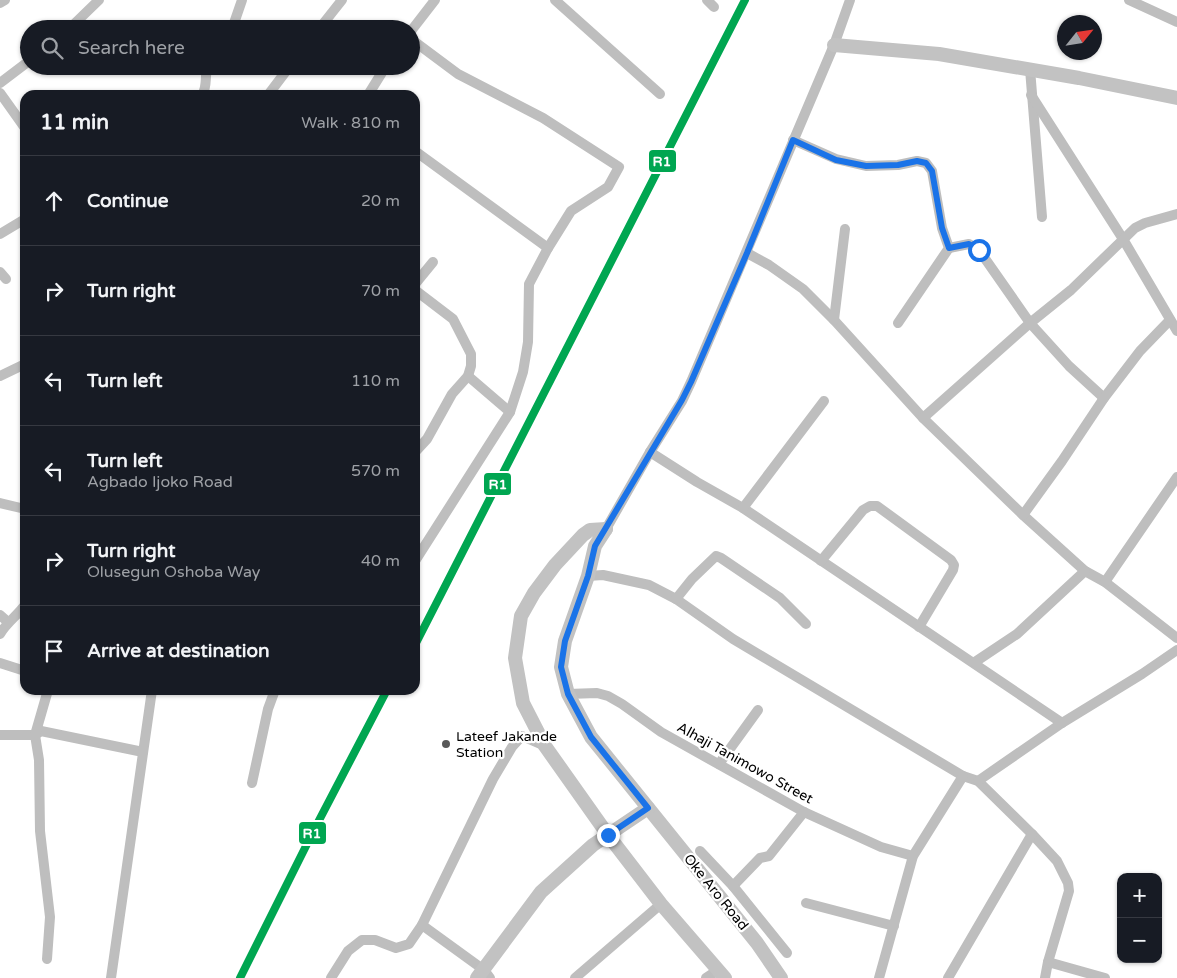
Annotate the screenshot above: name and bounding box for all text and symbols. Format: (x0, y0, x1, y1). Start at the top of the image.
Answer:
north arrow (1057, 15, 1102, 60)
search box (20, 20, 420, 75)
icon: search (38, 34, 66, 62)
text: Search here (78, 37, 185, 59)
text: 11 min (40, 110, 109, 135)
text: Walk · 810 m (301, 113, 400, 133)
line badge: R1 (648, 149, 677, 173)
text: R1 (653, 153, 671, 170)
icon: ahead (40, 187, 68, 215)
text: Continue (87, 190, 169, 212)
text: 20 m (361, 191, 400, 211)
route start (968, 239, 991, 262)
icon: right (40, 277, 68, 305)
text: Turn right (87, 280, 175, 302)
text: 70 m (361, 281, 400, 301)
icon: left (40, 367, 68, 395)
text: Turn left (87, 370, 163, 392)
text: 110 m (351, 371, 400, 391)
text: Turn left (87, 450, 163, 472)
icon: left (40, 457, 68, 485)
text: 570 m (351, 461, 400, 481)
text: Agbado Ijoko Road (87, 472, 233, 492)
line badge: R1 (483, 472, 512, 496)
text: R1 (489, 476, 507, 493)
text: Turn right (87, 540, 175, 562)
icon: right (40, 547, 68, 575)
text: 40 m (361, 551, 400, 571)
text: Olusegun Oshoba Way (87, 562, 260, 582)
icon: arrive (40, 637, 68, 665)
text: Arrive at destination (87, 640, 270, 662)
street label: Alhaji Tanimowo Street (674, 719, 816, 808)
place label: Lateef Jakande Station (456, 728, 557, 761)
marker: Lateef Jakande Station (440, 738, 452, 750)
line badge: R1 (298, 821, 327, 845)
route end (597, 824, 620, 847)
text: R1 (303, 825, 321, 842)
street label: Oke Aro Road (680, 850, 752, 934)
map controls (1117, 873, 1162, 963)
button: + (1117, 873, 1162, 918)
button: − (1117, 918, 1162, 963)

